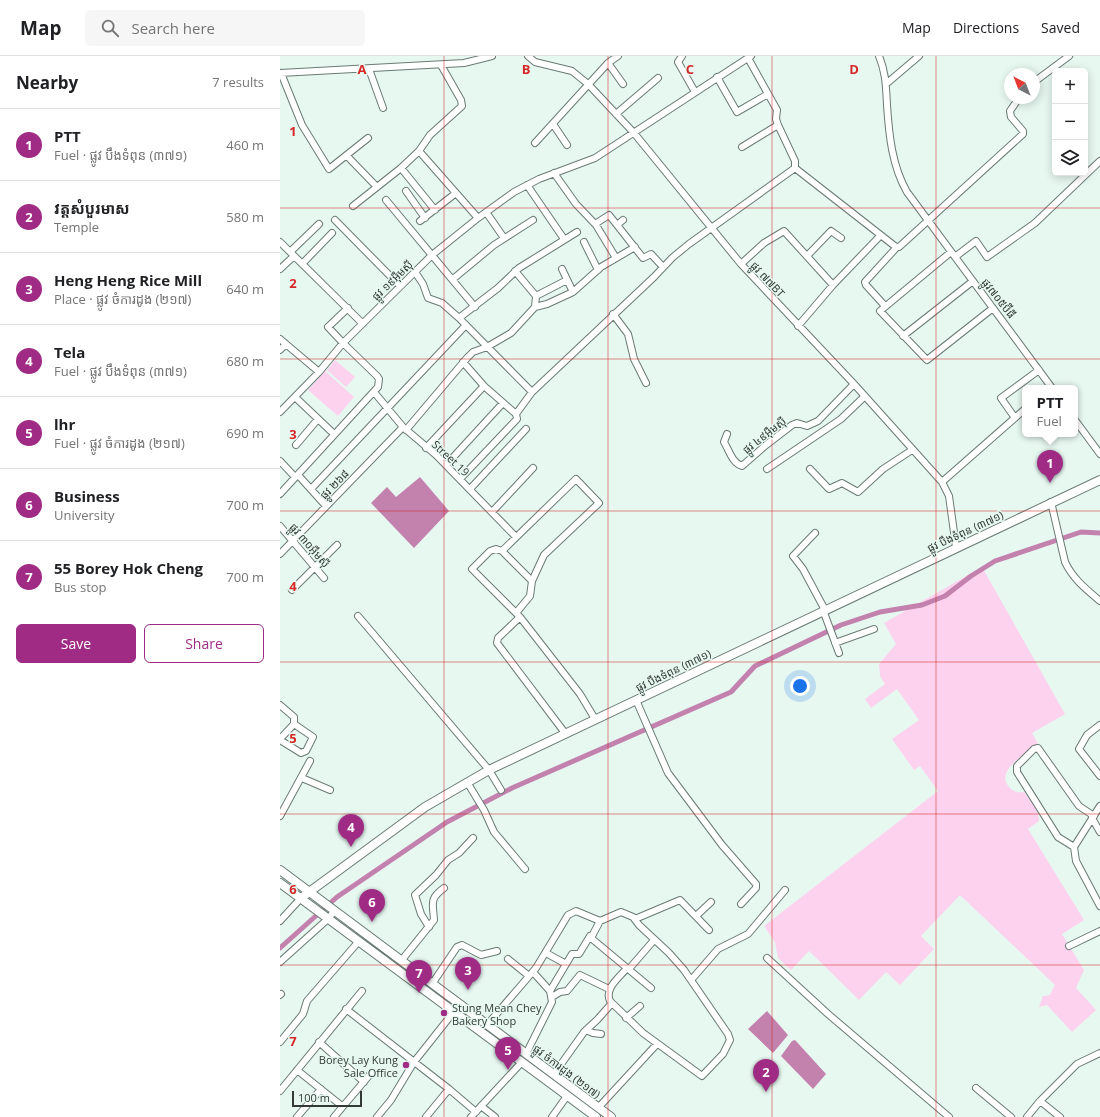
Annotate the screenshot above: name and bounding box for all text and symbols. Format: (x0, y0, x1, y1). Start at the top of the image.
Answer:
search box (85, 10, 365, 46)
text: Map (20, 15, 61, 41)
icon: search (99, 17, 121, 39)
text: Search here (131, 18, 215, 38)
text: Map (902, 18, 931, 37)
text: Directions (953, 18, 1019, 37)
text: Saved (1041, 18, 1080, 37)
text: A (358, 60, 367, 78)
text: B (522, 60, 531, 78)
text: C (686, 60, 694, 78)
text: D (849, 60, 859, 78)
north arrow (1004, 68, 1040, 104)
map controls (1052, 68, 1088, 176)
button: + (1052, 68, 1088, 104)
text: Nearby (16, 71, 78, 94)
text: 7 results (212, 73, 264, 91)
button: − (1052, 104, 1088, 140)
text: 1 (289, 122, 297, 140)
text: PTT (54, 126, 81, 146)
text: 1 (25, 136, 33, 154)
text: 460 m (226, 136, 264, 154)
button: layers (1052, 140, 1088, 176)
text: Fuel · ផ្លូវ បឹងទំពុន (៣៧១) (54, 146, 187, 164)
text: វត្តសំបួរមាស (54, 198, 130, 218)
text: 2 (25, 208, 33, 226)
text: 580 m (226, 208, 264, 226)
text: Temple (54, 218, 99, 236)
street label: ផ្លូវ ១៩អ៊ឹមស៊ី (368, 257, 418, 306)
street label: ផ្លូវ ៧៧BT (745, 258, 788, 302)
text: Heng Heng Rice Mill (54, 270, 202, 290)
text: 2 (289, 274, 297, 292)
street label: ផ្លូវ៧០៥ប៊ីធី (976, 275, 1020, 323)
text: 3 (25, 280, 33, 298)
text: 640 m (226, 280, 264, 298)
text: Place · ផ្លូវ ចំការដូង (២១៧) (54, 290, 191, 308)
text: Tela (54, 342, 85, 362)
text: 4 (25, 352, 33, 370)
text: 680 m (226, 352, 264, 370)
text: Fuel · ផ្លូវ បឹងទំពុន (៣៧១) (54, 362, 187, 380)
popup (1022, 385, 1078, 437)
text: PTT (1037, 392, 1063, 412)
text: Fuel (1037, 412, 1062, 430)
street label: ផ្លូវ ៤៩អ៊ឹមស៊ី (739, 413, 791, 459)
text: lhr (54, 414, 75, 434)
text: 5 (25, 424, 33, 442)
text: 690 m (226, 424, 264, 442)
text: 3 (289, 425, 297, 443)
text: Fuel · ផ្លូវ ចំការដូង (២១៧) (54, 434, 185, 452)
street label: Street 19 (429, 437, 473, 479)
pin: 1 (1037, 450, 1063, 483)
street label: ផ្លូវ ២៦៨ (316, 466, 354, 504)
text: Business (54, 486, 120, 506)
text: 6 (25, 496, 33, 514)
text: 700 m (226, 496, 264, 514)
text: University (54, 506, 114, 524)
street label: ផ្លូវ បឹងទំពុន (៣៧១) (925, 507, 1007, 558)
street label: ផ្លូវ ៣០អ៊ឹមស៊ី (284, 520, 333, 572)
text: 55 Borey Hok Cheng (54, 558, 203, 578)
text: 7 (25, 568, 33, 586)
text: 700 m (226, 568, 264, 586)
text: 4 (289, 577, 297, 595)
text: Bus stop (54, 578, 107, 596)
button: Save (16, 624, 136, 663)
button: Share (144, 624, 264, 663)
street label: ផ្លូវ បឹងទំពុន (៣៧១) (633, 645, 715, 698)
your location (790, 676, 810, 696)
text: 5 (289, 729, 297, 747)
pin: 4 (338, 814, 364, 847)
text: 6 (289, 880, 297, 898)
pin: 6 (359, 889, 385, 922)
pin: 3 (455, 957, 481, 990)
pin: 7 (406, 960, 432, 993)
place label: Stung Mean Chey Bakery Shop (452, 1000, 542, 1028)
marker: Stung Mean Chey Bakery Shop (439, 1008, 449, 1018)
text: 7 (289, 1032, 297, 1050)
pin: 5 (495, 1037, 521, 1070)
street label: ផ្លូវ ចំការដូង (២១៧) (528, 1041, 604, 1104)
place label: Borey Lay Kung Sale Office (319, 1052, 398, 1080)
pin: 2 (753, 1059, 779, 1092)
marker: Borey Lay Kung Sale Office (401, 1060, 411, 1070)
scale bar (292, 1089, 362, 1108)
text: 100 m (298, 1090, 330, 1105)

